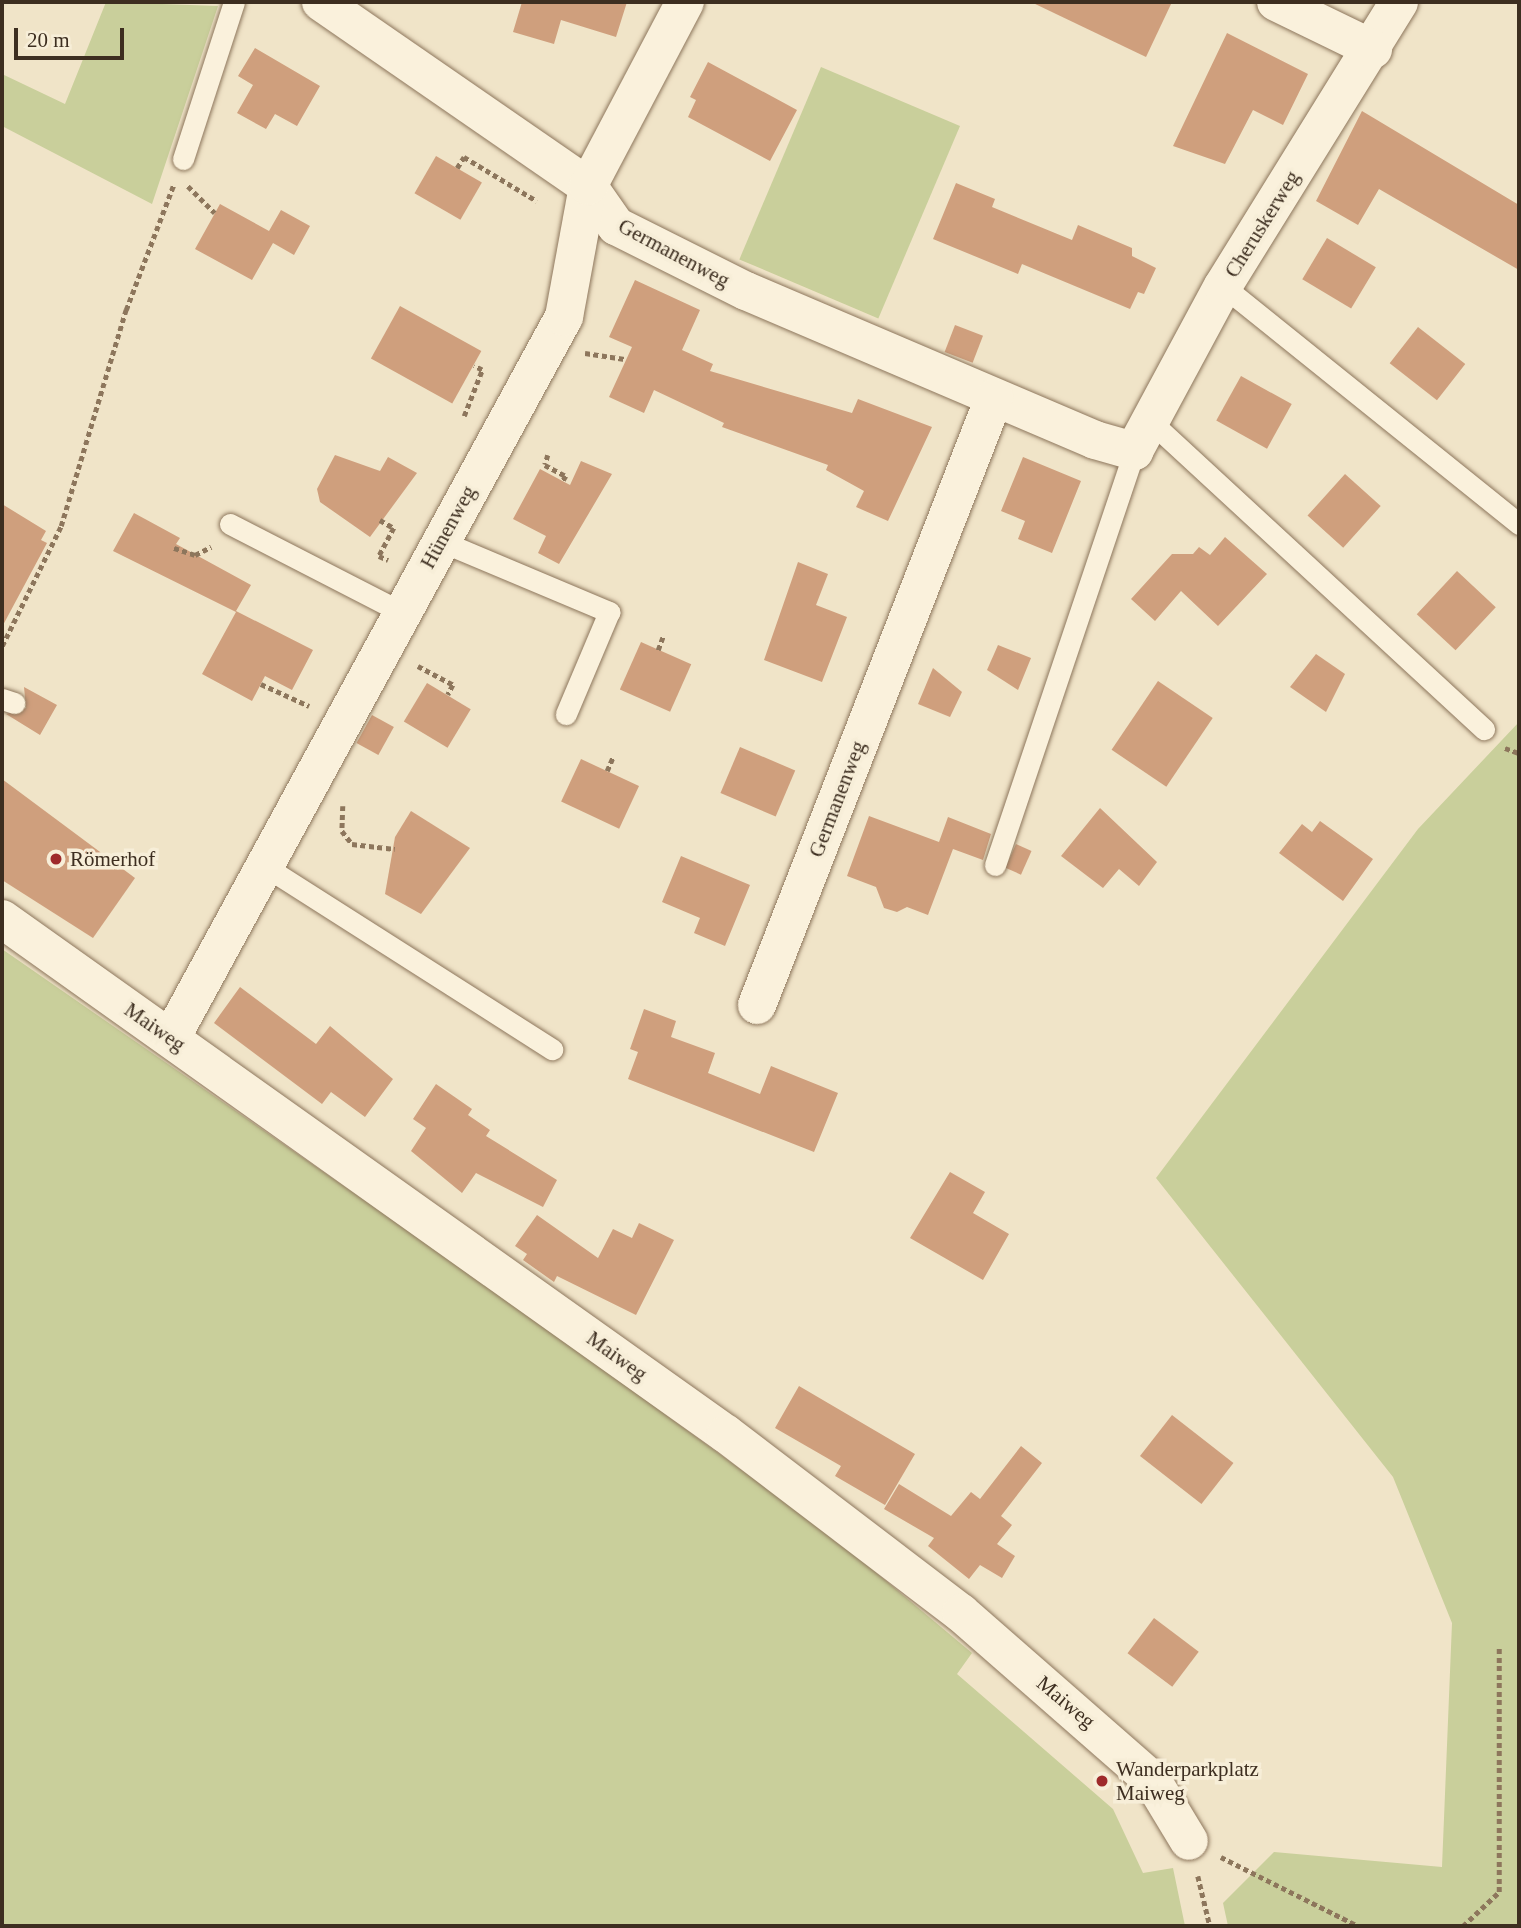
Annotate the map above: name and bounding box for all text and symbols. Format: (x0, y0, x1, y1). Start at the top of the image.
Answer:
scale bar (18, 14, 128, 58)
text: 20 m (27, 28, 70, 52)
street label: Cheruskerweg (1219, 166, 1305, 282)
street label: Germanenweg (614, 213, 734, 293)
street label: Hünenweg (415, 481, 481, 573)
street label: Germanenweg (803, 737, 871, 861)
place label: Römerhof (70, 846, 155, 872)
marker: Römerhof (48, 851, 64, 867)
street label: Maiweg (120, 997, 190, 1057)
street label: Maiweg (582, 1326, 652, 1386)
street label: Maiweg (1032, 1670, 1100, 1734)
place label: Wanderparkplatz Maiweg (1116, 1756, 1259, 1806)
marker: Wanderparkplatz Maiweg (1094, 1773, 1110, 1789)

